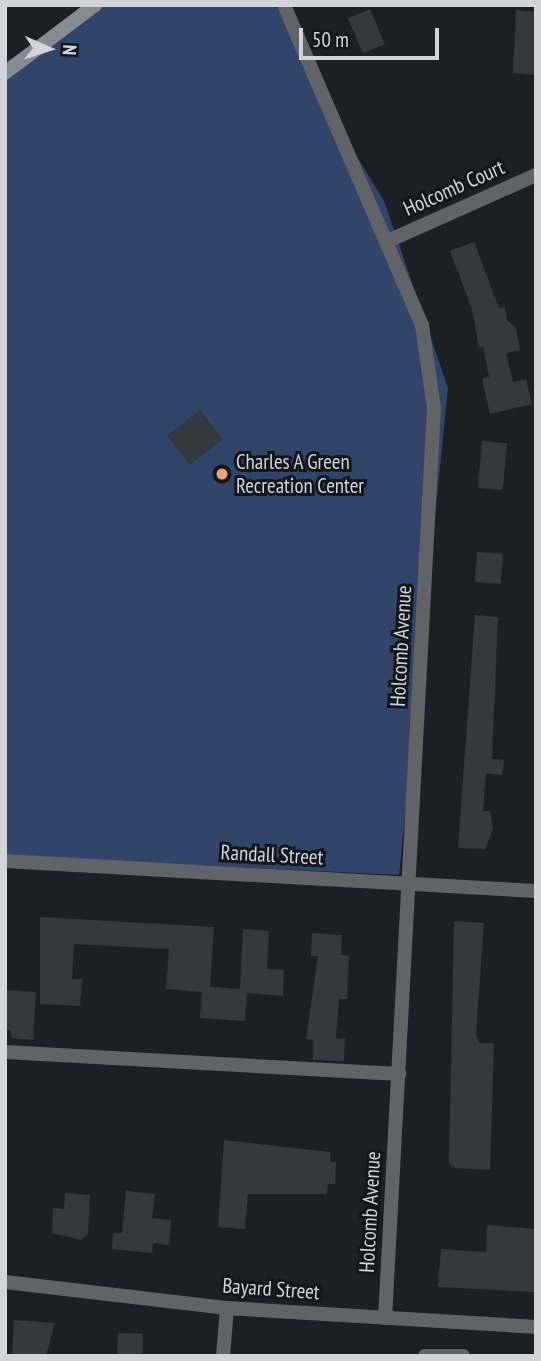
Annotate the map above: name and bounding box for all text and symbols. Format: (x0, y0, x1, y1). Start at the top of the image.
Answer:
north arrow (14, 14, 84, 84)
scale bar (303, 14, 443, 58)
text: 50 m (312, 26, 349, 53)
text: N (58, 44, 82, 56)
street label: Holcomb Court (400, 155, 508, 221)
place label: Charles A Green Recreation Center (236, 449, 364, 499)
marker: Charles A Green Recreation Center (214, 466, 230, 482)
street label: Holcomb Avenue (385, 585, 417, 707)
street label: Randall Street (220, 840, 324, 870)
street label: Holcomb Avenue (354, 1151, 386, 1273)
street label: Bayard Street (222, 1273, 320, 1305)

